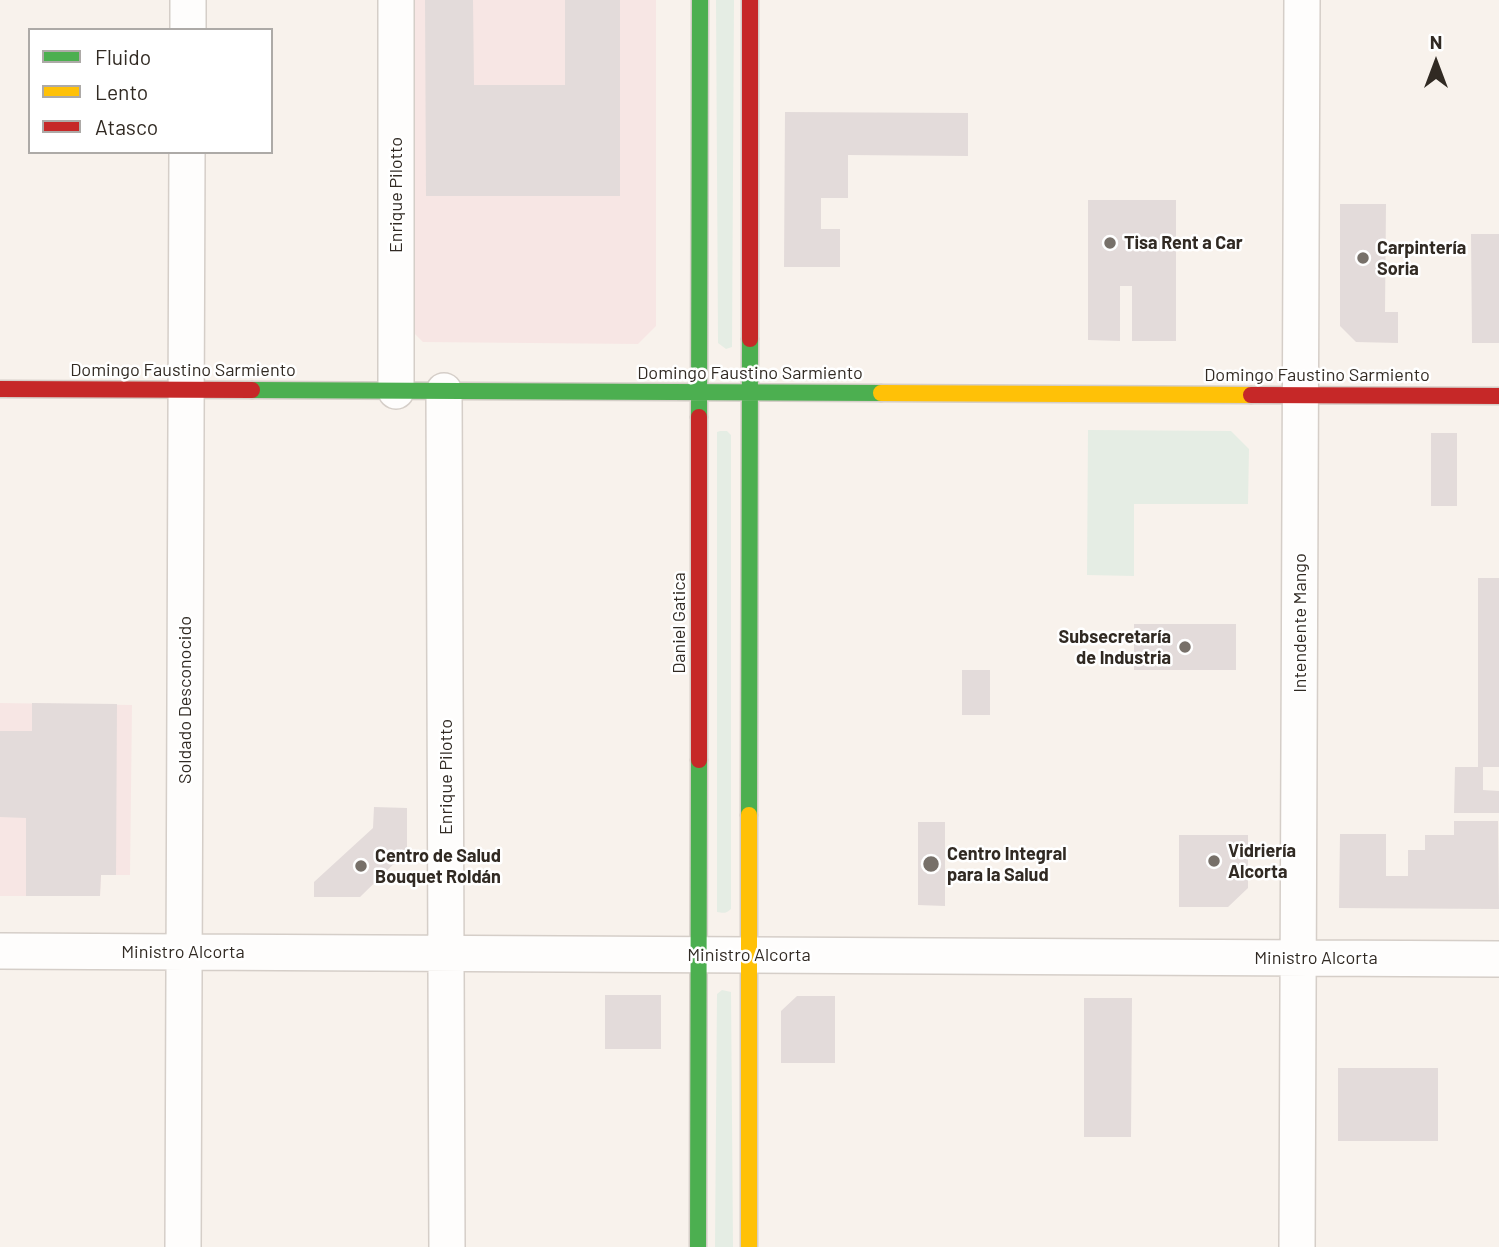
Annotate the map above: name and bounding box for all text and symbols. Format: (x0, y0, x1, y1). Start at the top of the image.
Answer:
legend (28, 28, 273, 154)
north arrow (1401, 28, 1471, 98)
text: N (1430, 30, 1442, 53)
text: Fluido (95, 44, 151, 69)
text: Lento (95, 79, 148, 104)
text: Atasco (95, 114, 158, 139)
street label: Enrique Pilotto (385, 137, 407, 253)
place label: Tisa Rent a Car (1124, 232, 1243, 254)
marker: Tisa Rent a Car (1102, 235, 1118, 251)
place label: Carpintería Soria (1377, 237, 1466, 280)
marker: Carpintería Soria (1355, 250, 1371, 266)
street label: Domingo Faustino Sarmiento (70, 359, 296, 381)
street label: Domingo Faustino Sarmiento (637, 362, 863, 384)
street label: Domingo Faustino Sarmiento (1204, 364, 1430, 386)
street label: Intendente Mango (1289, 553, 1311, 693)
street label: Daniel Gatica (668, 572, 690, 674)
street label: Soldado Desconocido (174, 616, 196, 784)
place label: Subsecretaría de Industria (1058, 626, 1171, 668)
marker: Subsecretaría de Industria (1177, 639, 1193, 655)
street label: Enrique Pilotto (435, 719, 457, 835)
place label: Vidriería Alcorta (1228, 840, 1296, 882)
place label: Centro Integral para la Salud (947, 843, 1067, 886)
place label: Centro de Salud Bouquet Roldán (375, 845, 501, 888)
marker: Vidriería Alcorta (1206, 853, 1222, 869)
marker: Centro Integral para la Salud (921, 854, 941, 874)
marker: Centro de Salud Bouquet Roldán (353, 858, 369, 874)
street label: Ministro Alcorta (121, 941, 245, 963)
street label: Ministro Alcorta (687, 944, 811, 966)
street label: Ministro Alcorta (1254, 947, 1378, 969)

